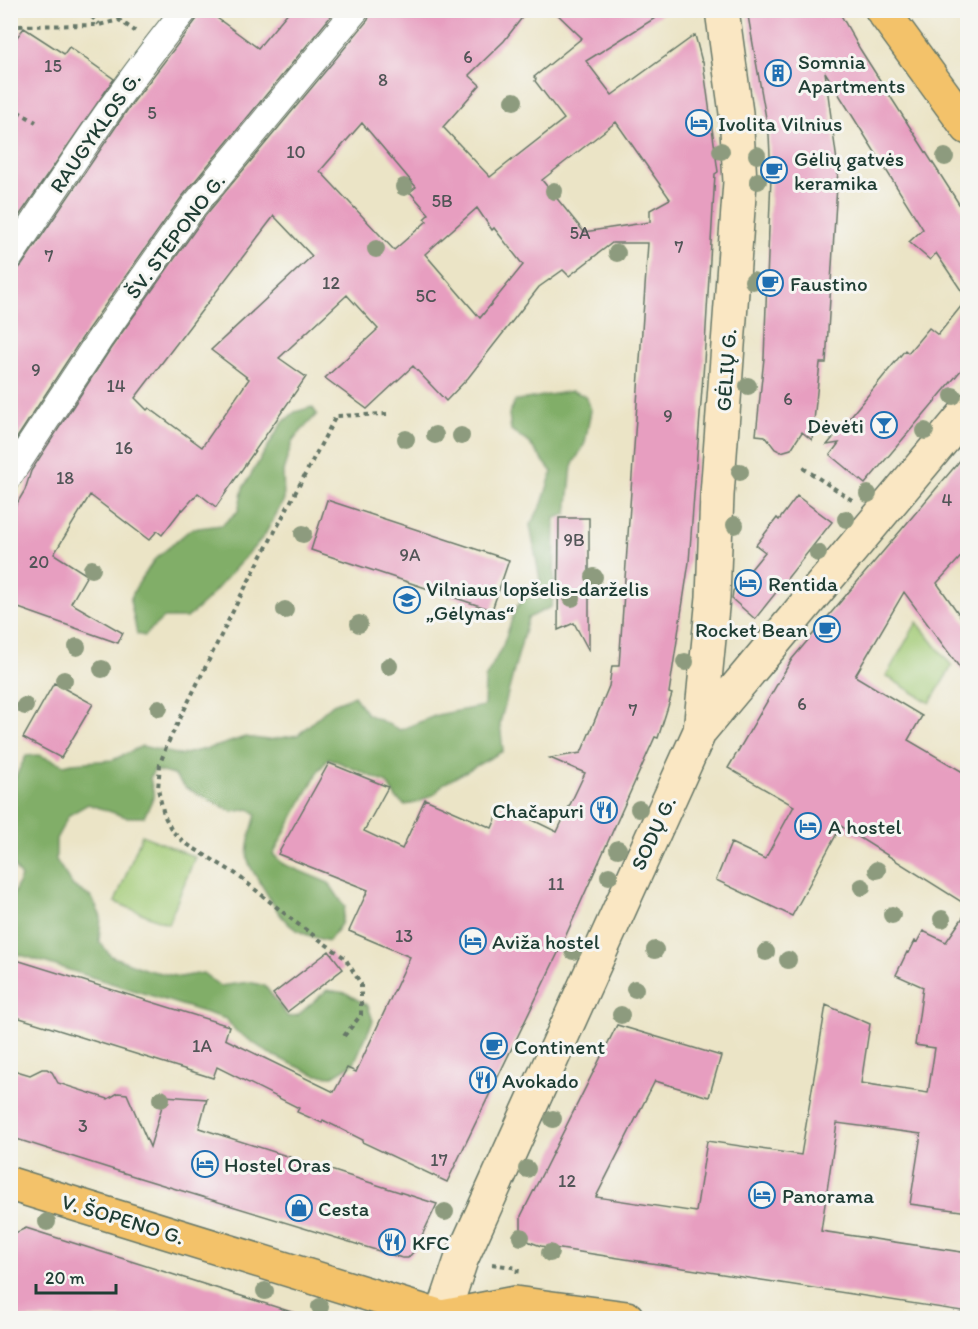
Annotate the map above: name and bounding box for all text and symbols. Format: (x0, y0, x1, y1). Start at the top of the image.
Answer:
house number: 6 (463, 46, 473, 68)
place label: Somnia Apartments (798, 49, 905, 98)
house number: 15 (44, 55, 62, 77)
building icon: Somnia Apartments (763, 58, 793, 88)
street label: RAUGYKLOS G. (44, 67, 146, 197)
house number: 8 (378, 69, 388, 91)
house number: 5 (147, 102, 157, 124)
hotel icon: Ivolita Vilnius (684, 108, 714, 138)
place label: Ivolita Vilnius (718, 111, 842, 136)
house number: 10 (286, 141, 306, 163)
place label: Gėlių gatvės keramika (794, 146, 904, 195)
cafe icon: Gėlių gatvės keramika (759, 155, 789, 185)
street label: ŠV. STEPONO G. (120, 169, 230, 303)
house number: 5B (431, 190, 453, 212)
house number: 5A (570, 222, 591, 244)
house number: 7 (675, 236, 684, 258)
house number: 7 (45, 245, 54, 267)
cafe icon: Faustino (755, 268, 785, 298)
place label: Faustino (790, 271, 868, 296)
house number: 12 (322, 272, 340, 294)
house number: 5C (415, 285, 437, 307)
street label: GĖLIŲ G. (711, 328, 741, 412)
house number: 9 (31, 359, 41, 381)
house number: 14 (106, 375, 126, 397)
house number: 6 (783, 388, 793, 410)
house number: 9 (663, 405, 673, 427)
bar icon: Dėvėti (869, 410, 899, 440)
place label: Dėvėti (807, 413, 864, 438)
house number: 16 (115, 437, 133, 459)
house number: 18 (56, 467, 74, 489)
house number: 4 (942, 489, 953, 511)
house number: 9B (563, 529, 585, 551)
house number: 9A (400, 544, 421, 566)
house number: 20 (29, 551, 49, 573)
hotel icon: Rentida (733, 568, 763, 598)
place label: Rentida (768, 571, 838, 596)
place label: Vilniaus lopšelis-darželis „Gėlynas“ (426, 576, 649, 625)
school or university icon: Vilniaus lopšelis-darželis „Gėlynas“ (392, 585, 422, 615)
cafe icon: Rocket Bean (812, 614, 842, 644)
place label: Rocket Bean (695, 617, 808, 642)
house number: 6 (797, 693, 807, 715)
house number: 7 (629, 699, 638, 721)
street label: SODŲ G. (625, 792, 681, 874)
restaurant icon: Chačapuri (589, 795, 619, 825)
place label: Chačapuri (492, 798, 584, 823)
hotel icon: A hostel (793, 811, 823, 841)
place label: A hostel (828, 814, 901, 839)
house number: 11 (548, 873, 564, 895)
house number: 13 (395, 925, 413, 947)
hotel icon: Aviža hostel (458, 926, 488, 956)
place label: Aviža hostel (492, 929, 600, 954)
cafe icon: Continent (479, 1031, 509, 1061)
place label: Continent (514, 1034, 605, 1059)
house number: 1A (192, 1035, 212, 1057)
restaurant icon: Avokado (468, 1065, 498, 1095)
place label: Avokado (502, 1068, 579, 1093)
house number: 3 (78, 1115, 88, 1137)
hotel icon: Hostel Oras (190, 1149, 220, 1179)
house number: 17 (430, 1149, 448, 1171)
place label: Hostel Oras (224, 1152, 331, 1177)
house number: 12 (558, 1170, 576, 1192)
hotel icon: Panorama (747, 1180, 777, 1210)
place label: Panorama (782, 1183, 874, 1208)
street label: V. ŠOPENO G. (59, 1189, 187, 1249)
shop icon: Cesta (284, 1193, 314, 1223)
place label: Cesta (318, 1196, 369, 1221)
restaurant icon: KFC (377, 1227, 407, 1257)
place label: KFC (412, 1230, 450, 1255)
scale bar (36, 1257, 116, 1295)
text: 20 m (45, 1267, 85, 1289)

